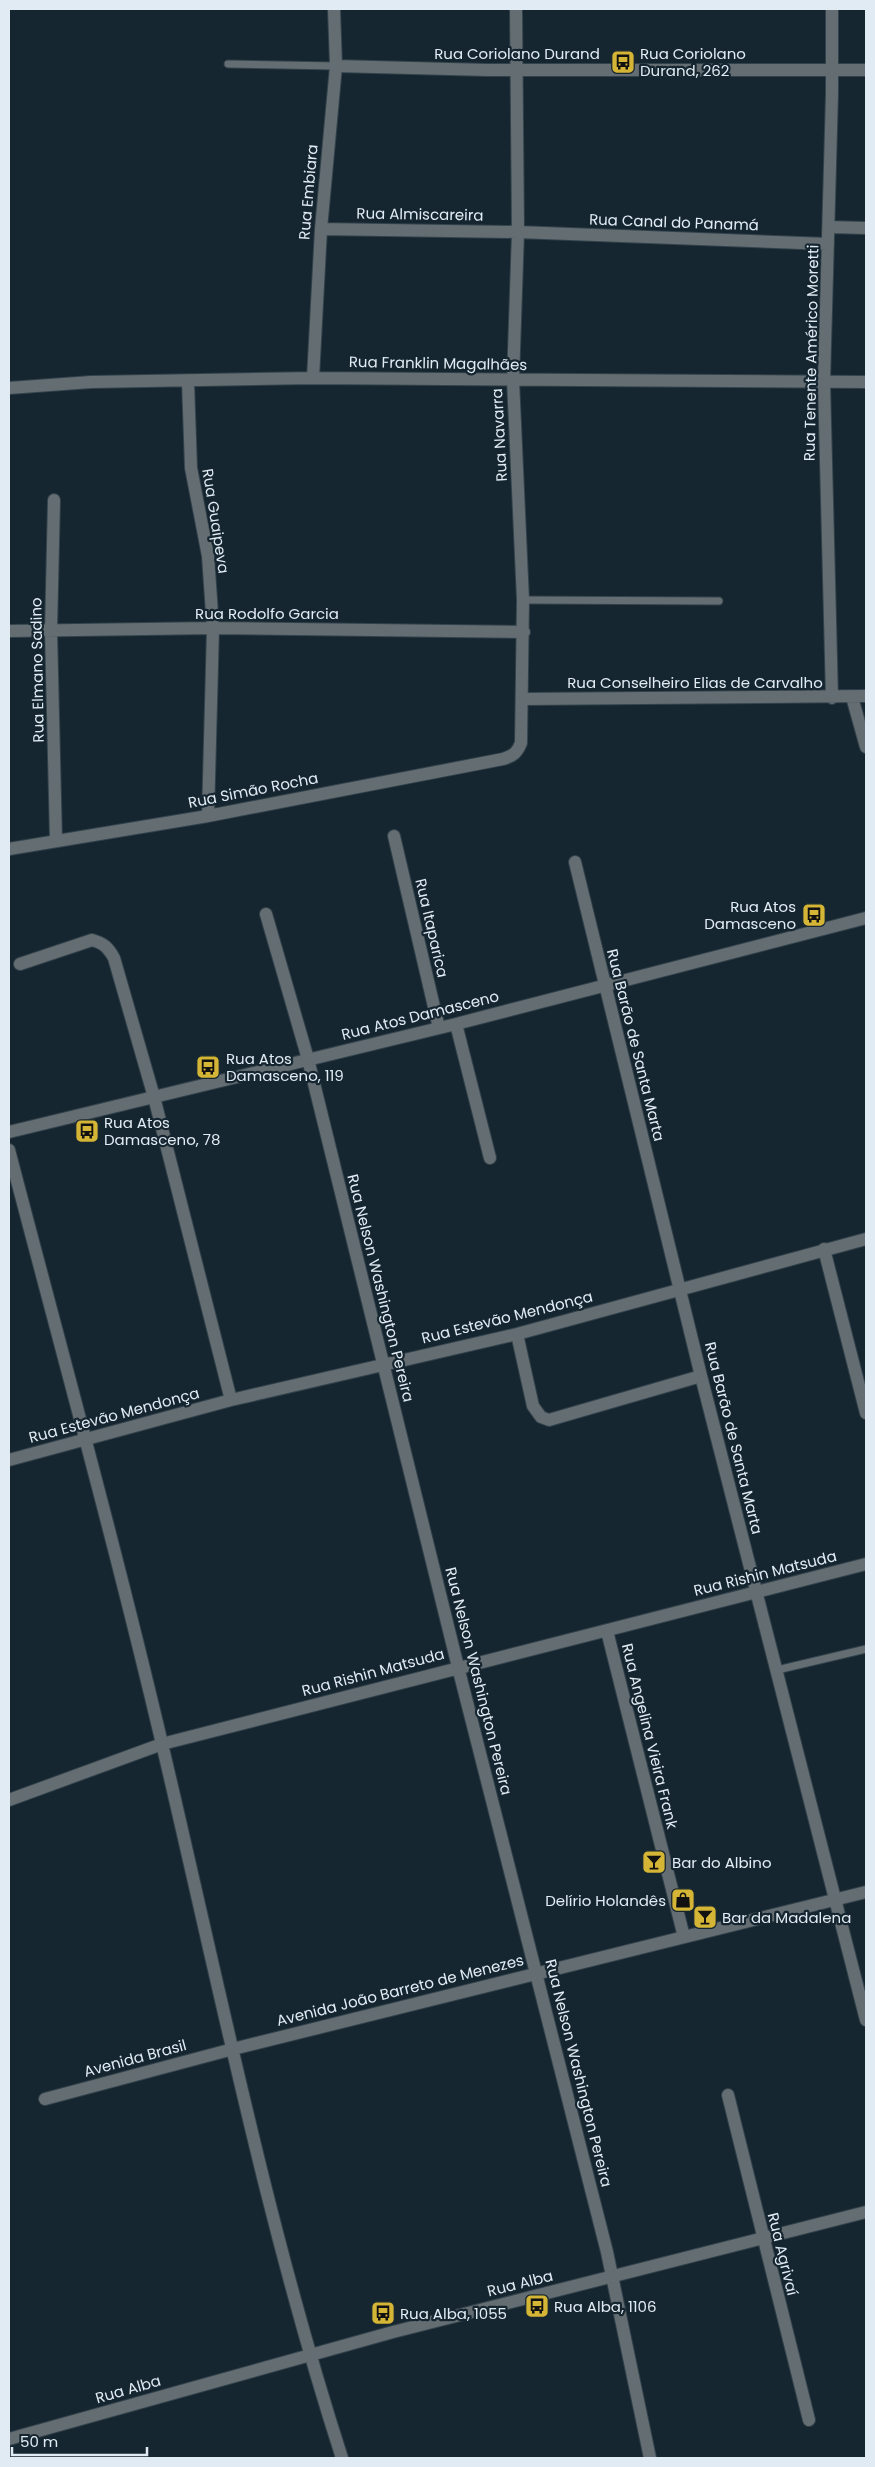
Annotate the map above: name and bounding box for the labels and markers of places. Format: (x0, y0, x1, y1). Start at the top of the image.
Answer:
place label: Rua Coriolano Durand, 262 (640, 43, 746, 81)
bus stop icon: Rua Coriolano Durand, 262 (610, 49, 636, 75)
place label: Rua Atos Damasceno (704, 896, 796, 934)
bus stop icon: Rua Atos Damasceno (801, 902, 827, 928)
place label: Rua Atos Damasceno, 119 (226, 1048, 344, 1086)
bus stop icon: Rua Atos Damasceno, 119 (195, 1054, 221, 1080)
place label: Rua Atos Damasceno, 78 (104, 1112, 220, 1150)
bus stop icon: Rua Atos Damasceno, 78 (74, 1118, 100, 1144)
bar icon: Bar do Albino (641, 1849, 667, 1875)
place label: Bar do Albino (672, 1852, 772, 1873)
shop icon: Delírio Holandês (670, 1887, 696, 1913)
place label: Delírio Holandês (545, 1890, 666, 1911)
bar icon: Bar da Madalena (692, 1904, 718, 1930)
place label: Bar da Madalena (722, 1907, 851, 1928)
bus stop icon: Rua Alba, 1106 (524, 2293, 550, 2319)
place label: Rua Alba, 1106 (554, 2296, 656, 2317)
bus stop icon: Rua Alba, 1055 (370, 2300, 396, 2326)
place label: Rua Alba, 1055 (400, 2303, 507, 2324)

